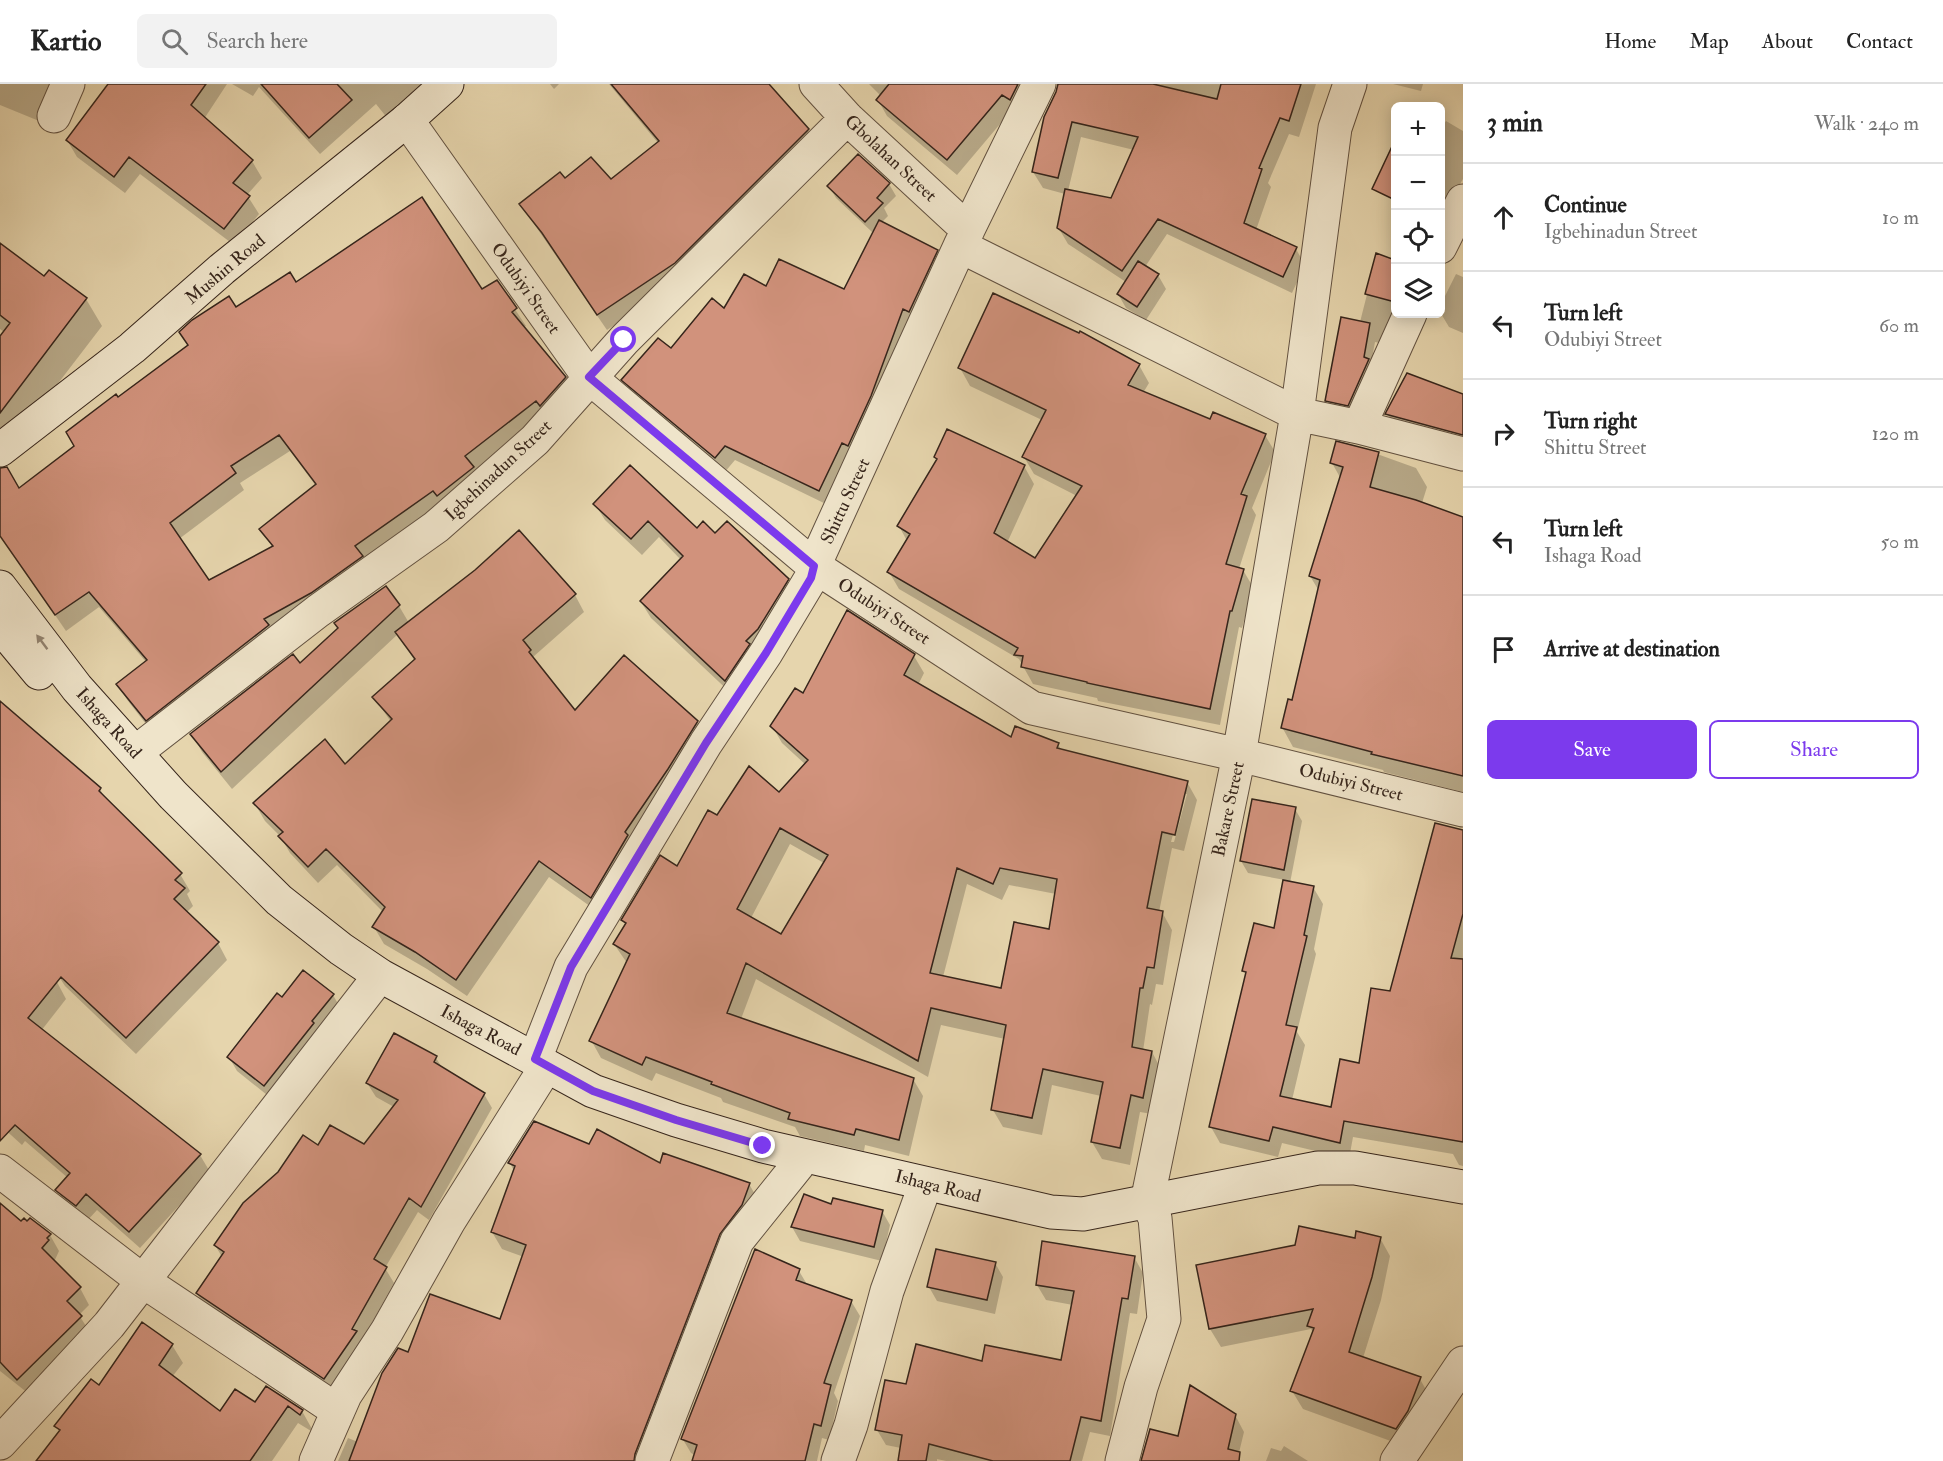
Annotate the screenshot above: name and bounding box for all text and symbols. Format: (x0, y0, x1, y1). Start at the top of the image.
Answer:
search box (137, 14, 557, 68)
text: Kartio (30, 24, 101, 59)
icon: search (158, 25, 191, 58)
text: Search here (206, 27, 308, 55)
text: Home (1604, 28, 1656, 55)
text: Map (1689, 28, 1729, 55)
text: About (1762, 28, 1813, 55)
text: Contact (1846, 28, 1913, 55)
map controls (1391, 102, 1445, 318)
button: + (1391, 102, 1445, 156)
text: 3 min (1487, 107, 1543, 139)
street label: Gbolahan Street (840, 110, 942, 207)
text: Walk · 240 m (1814, 111, 1919, 136)
button: − (1391, 156, 1445, 210)
text: Continue (1544, 191, 1627, 219)
icon: ahead (1487, 201, 1520, 234)
text: 10 m (1882, 205, 1919, 230)
button: locate (1391, 210, 1445, 264)
text: Igbehinadun Street (1544, 219, 1697, 244)
street label: Mushin Road (181, 229, 270, 310)
street label: Odubiyi Street (486, 238, 566, 338)
button: layers (1391, 264, 1445, 318)
text: Turn left (1544, 299, 1623, 327)
icon: left (1487, 309, 1520, 342)
text: 60 m (1879, 313, 1919, 338)
route start (610, 326, 636, 352)
text: Odubiyi Street (1544, 327, 1662, 352)
text: Turn right (1544, 407, 1637, 435)
street label: Igbehinadun Street (440, 415, 557, 526)
icon: right (1487, 417, 1520, 450)
text: 120 m (1872, 421, 1919, 446)
text: Shittu Street (1544, 435, 1647, 460)
street label: Shittu Street (816, 454, 875, 548)
text: Turn left (1544, 515, 1623, 543)
icon: left (1487, 525, 1520, 558)
text: 50 m (1880, 529, 1919, 554)
text: Ishaga Road (1544, 543, 1642, 568)
street label: Odubiyi Street (833, 573, 935, 650)
icon: arrive (1487, 633, 1520, 666)
one-way arrow (36, 634, 48, 649)
text: Arrive at destination (1544, 635, 1720, 663)
street label: Ishaga Road (71, 683, 147, 764)
button: Save (1487, 720, 1697, 779)
button: Share (1709, 720, 1919, 779)
street label: Odubiyi Street (1297, 758, 1405, 807)
street label: Bakare Street (1207, 759, 1250, 859)
street label: Ishaga Road (437, 1000, 525, 1061)
route end (749, 1132, 775, 1158)
street label: Ishaga Road (892, 1165, 983, 1208)

